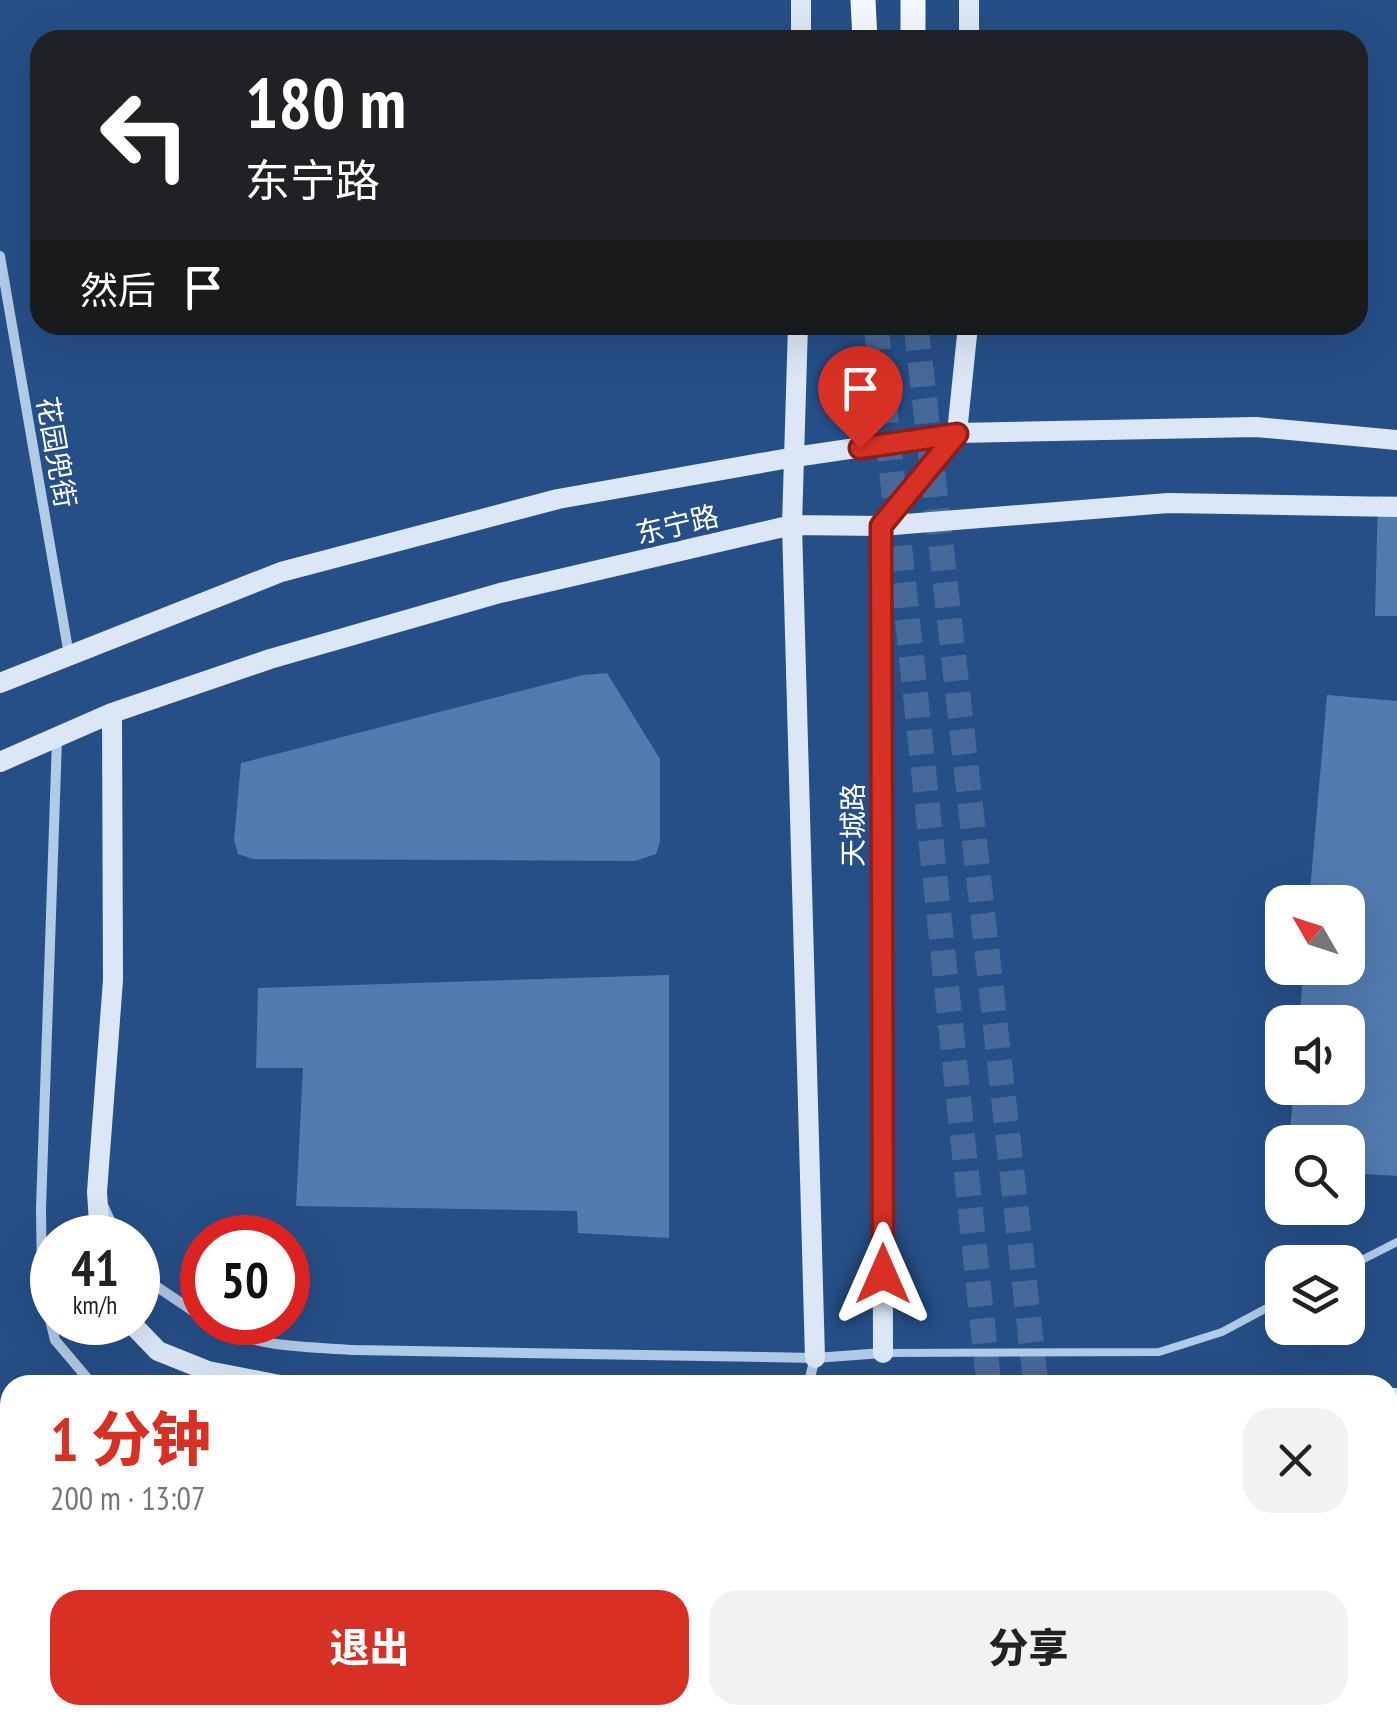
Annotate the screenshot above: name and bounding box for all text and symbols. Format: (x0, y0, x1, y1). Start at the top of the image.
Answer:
text: 180 m (245, 57, 406, 147)
icon: left (80, 70, 210, 200)
text: 东宁路 (245, 151, 380, 209)
icon: arrive (176, 260, 231, 315)
text: 然后 (80, 265, 156, 314)
pin (818, 346, 903, 449)
icon: arrive (833, 361, 888, 416)
street label: 花园兜街 (29, 394, 85, 510)
street label: 东宁路 (632, 497, 722, 551)
street label: 天城路 (834, 783, 871, 867)
north arrow (1265, 885, 1365, 985)
map controls (1265, 885, 1365, 1345)
button: sound (1265, 1005, 1365, 1105)
button: search (1265, 1125, 1365, 1225)
speed limit sign: 50 (180, 1215, 310, 1345)
position arrow (831, 1222, 935, 1326)
text: 41 (71, 1235, 119, 1300)
button: layers (1265, 1245, 1365, 1345)
text: km/h (73, 1289, 117, 1321)
text: 1 分钟 (50, 1400, 211, 1478)
button: close (1243, 1408, 1348, 1513)
text: 200 m · 13:07 (50, 1477, 205, 1519)
button: 退出 (50, 1590, 689, 1705)
button: 分享 (709, 1590, 1348, 1705)

